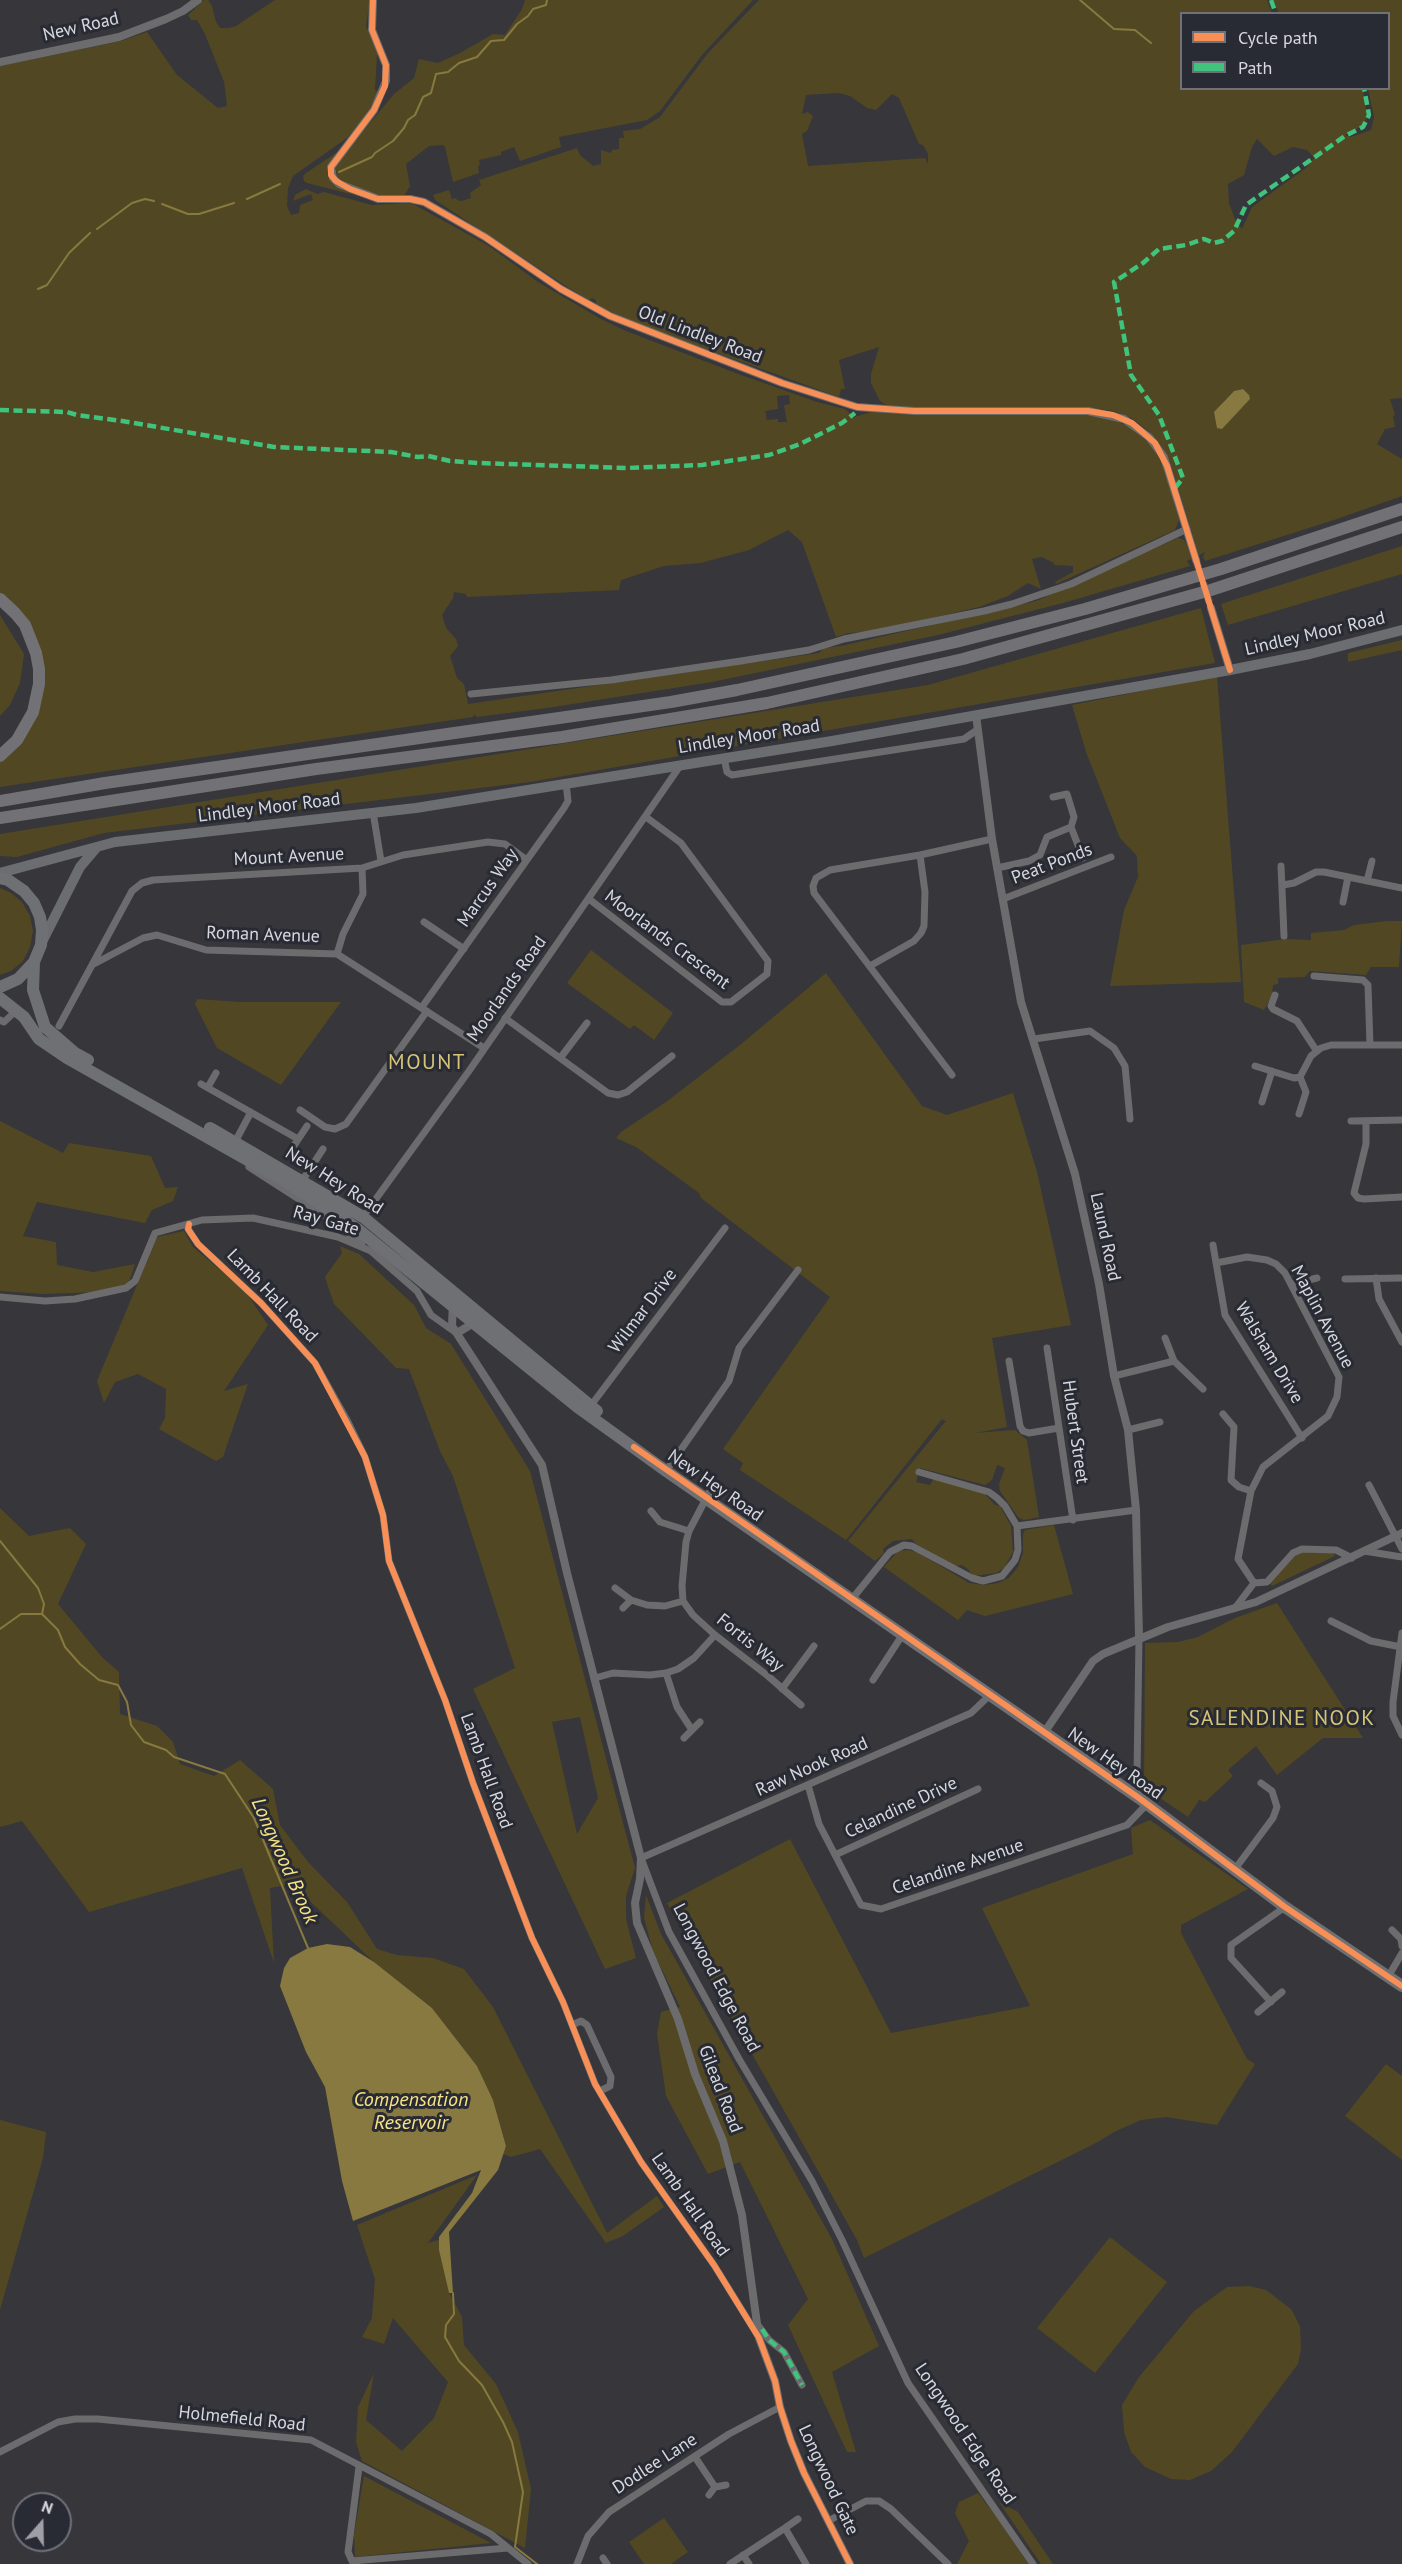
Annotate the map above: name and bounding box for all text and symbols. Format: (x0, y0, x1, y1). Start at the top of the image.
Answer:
street label: New Road (41, 8, 121, 46)
legend (1180, 12, 1390, 90)
text: Cycle path (1238, 26, 1318, 49)
text: Path (1238, 56, 1272, 79)
street label: Old Lindley Road (635, 301, 765, 369)
street label: Lindley Moor Road (1243, 607, 1387, 661)
street label: Lindley Moor Road (676, 715, 822, 759)
street label: Lindley Moor Road (197, 789, 341, 827)
street label: Peat Ponds (1009, 839, 1095, 889)
street label: Mount Avenue (233, 843, 345, 871)
street label: Marcus Way (453, 845, 523, 931)
street label: Moorlands Crescent (600, 886, 734, 994)
street label: Roman Avenue (206, 922, 320, 948)
street label: Moorlands Road (463, 932, 551, 1046)
district label: MOUNT (388, 1050, 466, 1076)
street label: New Hey Road (281, 1142, 387, 1220)
street label: Laund Road (1085, 1191, 1125, 1283)
street label: Ray Gate (291, 1201, 361, 1241)
street label: Lamb Hall Road (222, 1245, 322, 1347)
street label: Maplin Avenue (1286, 1262, 1358, 1372)
street label: Wilmar Drive (604, 1265, 682, 1357)
street label: Walsham Drive (1230, 1298, 1308, 1408)
street label: Hubert Street (1057, 1379, 1093, 1485)
street label: New Hey Road (663, 1445, 767, 1527)
street label: Fortis Way (712, 1609, 788, 1677)
district label: SALENDINE NOOK (1188, 1706, 1376, 1732)
street label: Lamb Hall Road (455, 1710, 517, 1832)
street label: New Hey Road (1063, 1723, 1167, 1805)
street label: Raw Nook Road (753, 1733, 871, 1801)
street label: Celandine Drive (841, 1773, 961, 1843)
water label: Longwood Brook (246, 1794, 322, 1928)
street label: Celandine Avenue (890, 1834, 1026, 1900)
street label: Longwood Edge Road (668, 1900, 764, 2056)
street label: Gilead Road (693, 2042, 747, 2136)
water label: Compensation Reservoir (354, 2088, 468, 2135)
street label: Lamb Hall Road (646, 2149, 734, 2261)
street label: Longwood Edge Road (910, 2359, 1020, 2509)
street label: Holmefield Road (177, 2402, 307, 2436)
street label: Longwood Gate (793, 2421, 863, 2539)
street label: Dodlee Lane (609, 2429, 701, 2499)
north arrow (12, 2492, 72, 2552)
text: N (39, 2496, 56, 2518)

